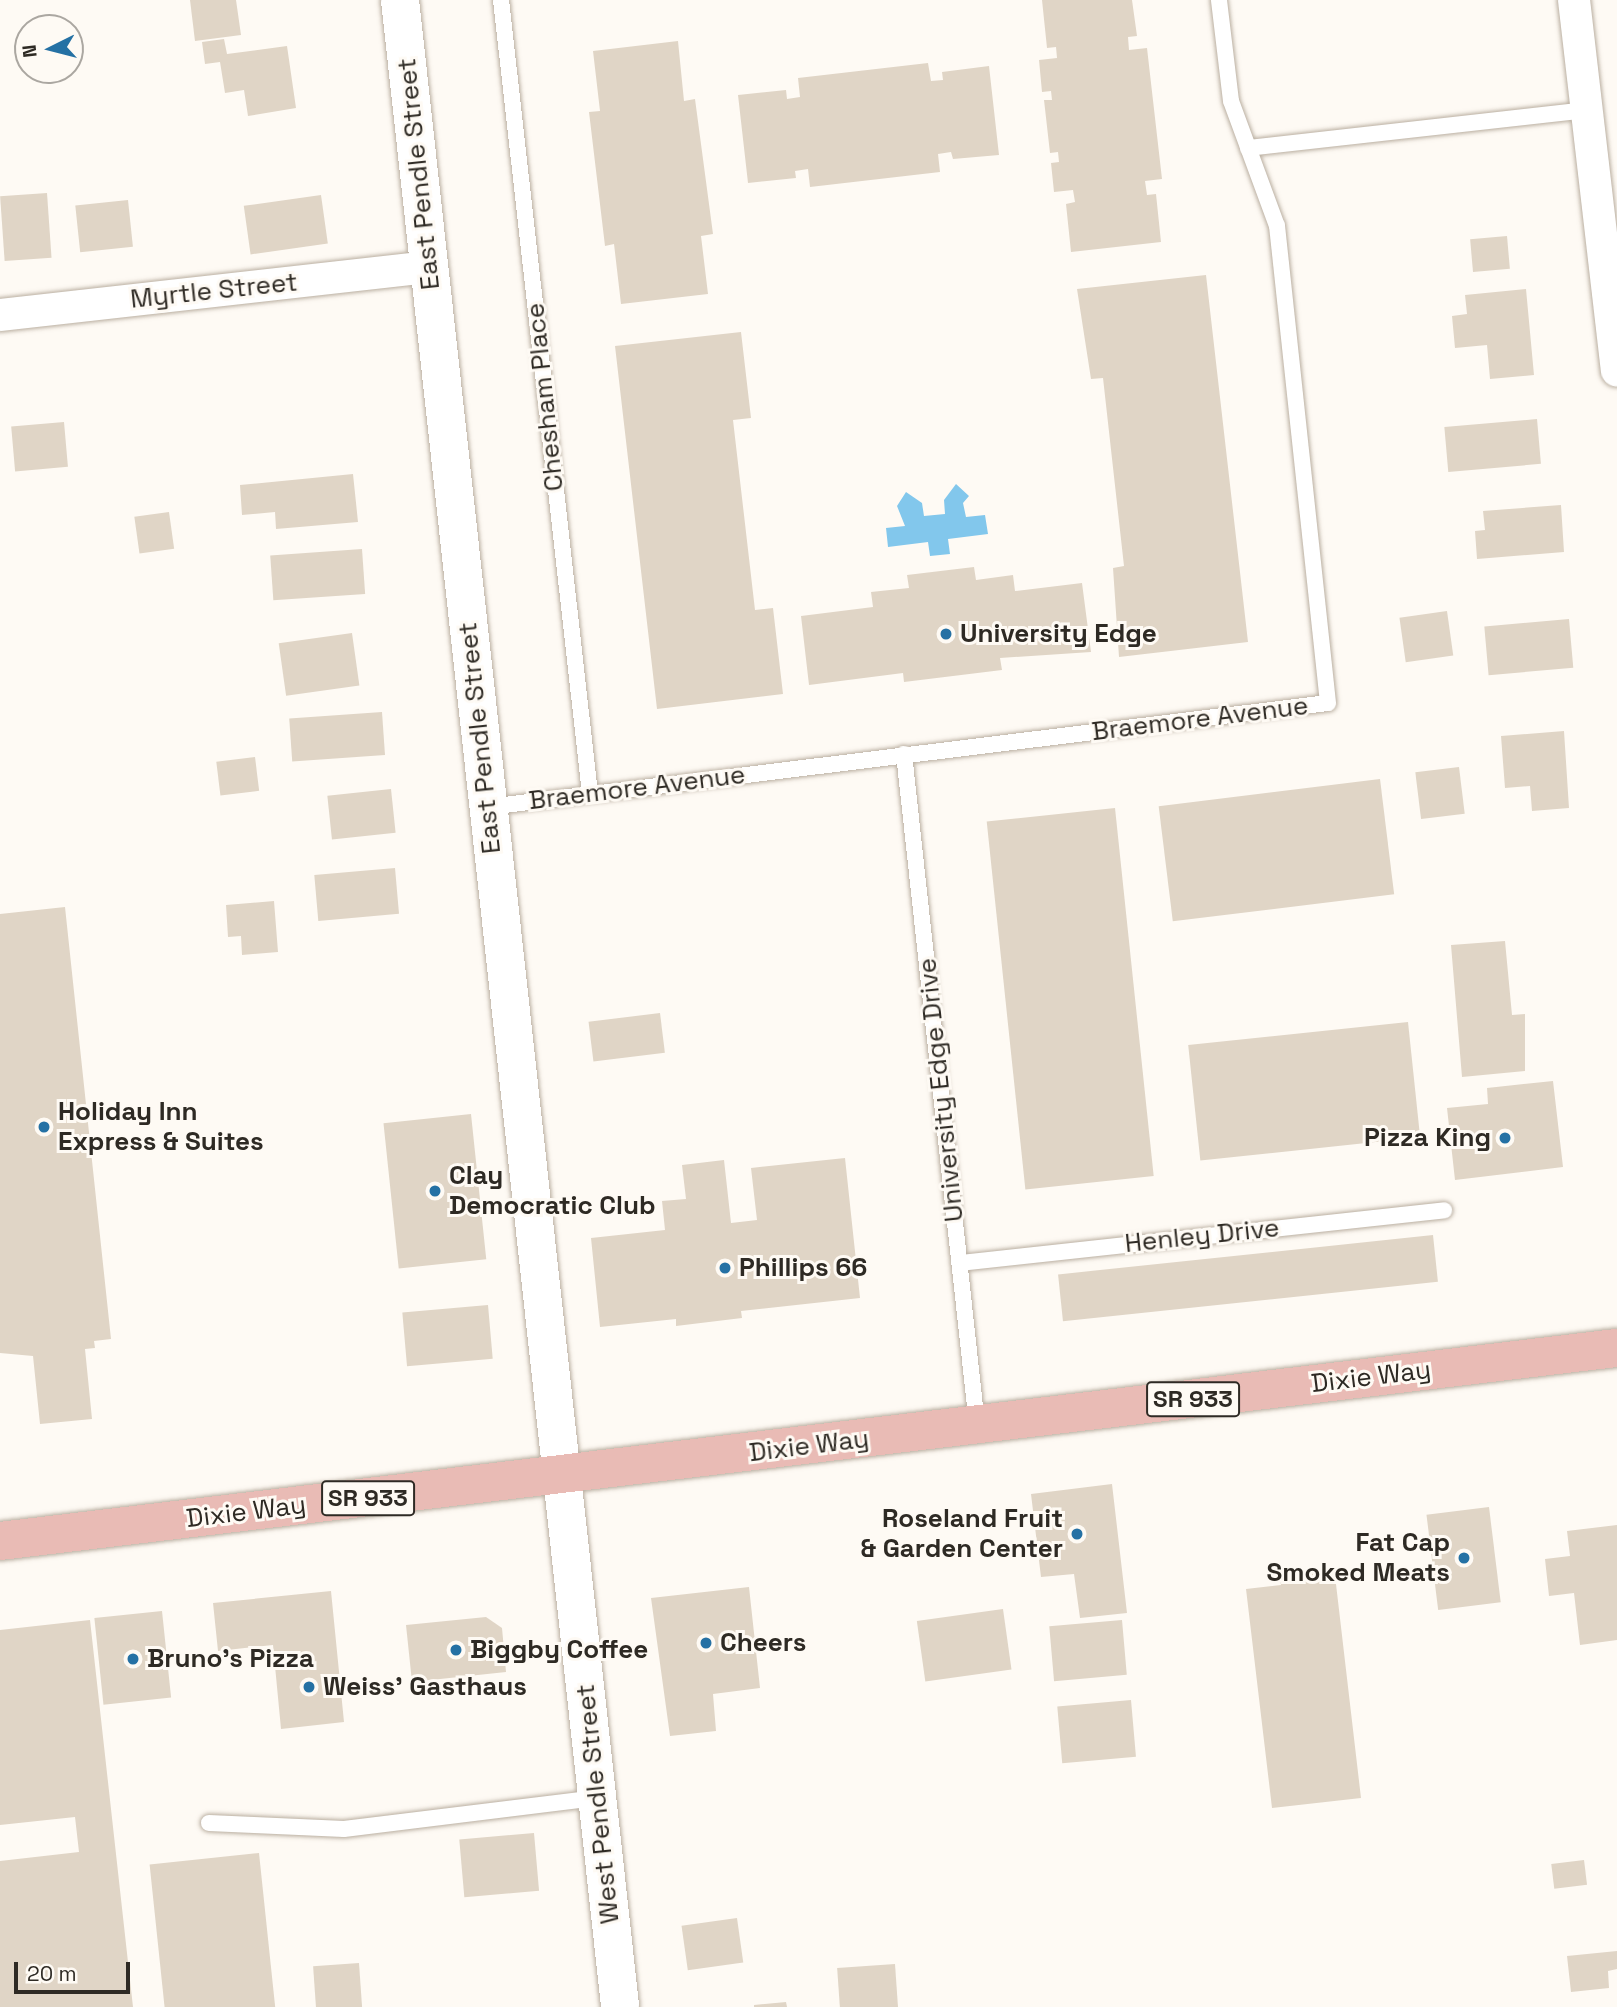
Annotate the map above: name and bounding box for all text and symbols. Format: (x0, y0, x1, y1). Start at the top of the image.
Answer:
north arrow (14, 14, 84, 84)
text: N (17, 43, 43, 59)
street label: East Pendle Street (391, 57, 447, 291)
street label: Myrtle Street (129, 267, 299, 315)
street label: Chesham Place (520, 301, 570, 493)
place label: University Edge (960, 618, 1157, 650)
street label: East Pendle Street (452, 621, 508, 855)
marker: University Edge (938, 626, 954, 642)
street label: Braemore Avenue (1090, 690, 1310, 748)
street label: Braemore Avenue (527, 759, 747, 817)
street label: University Edge Drive (912, 957, 970, 1223)
place label: Holiday Inn Express & Suites (58, 1096, 264, 1158)
marker: Holiday Inn Express & Suites (36, 1119, 52, 1135)
place label: Pizza King (1364, 1122, 1491, 1154)
marker: Pizza King (1497, 1130, 1513, 1146)
place label: Clay Democratic Club (449, 1160, 656, 1222)
marker: Clay Democratic Club (427, 1183, 443, 1199)
street label: Henley Drive (1123, 1212, 1281, 1260)
place label: Phillips 66 (739, 1252, 867, 1284)
marker: Phillips 66 (717, 1260, 733, 1276)
street label: Dixie Way (1309, 1354, 1433, 1400)
road number: SR 933 (1146, 1378, 1240, 1420)
street label: Dixie Way (747, 1423, 871, 1469)
road number: SR 933 (321, 1478, 415, 1518)
street label: Dixie Way (184, 1489, 308, 1535)
place label: Roseland Fruit & Garden Center (861, 1503, 1063, 1564)
marker: Roseland Fruit & Garden Center (1069, 1526, 1085, 1542)
place label: Fat Cap Smoked Meats (1267, 1527, 1450, 1588)
marker: Fat Cap Smoked Meats (1456, 1550, 1472, 1566)
place label: Cheers (720, 1627, 806, 1659)
place label: Biggby Coffee (470, 1634, 648, 1666)
marker: Cheers (698, 1635, 714, 1651)
marker: Biggby Coffee (448, 1642, 464, 1658)
place label: Bruno's Pizza (147, 1643, 314, 1675)
marker: Bruno's Pizza (125, 1651, 141, 1667)
place label: Weiss' Gasthaus (323, 1671, 527, 1703)
marker: Weiss' Gasthaus (301, 1679, 317, 1695)
street label: West Pendle Street (570, 1683, 626, 1925)
scale bar (18, 1948, 133, 1992)
text: 20 m (27, 1960, 77, 1987)

